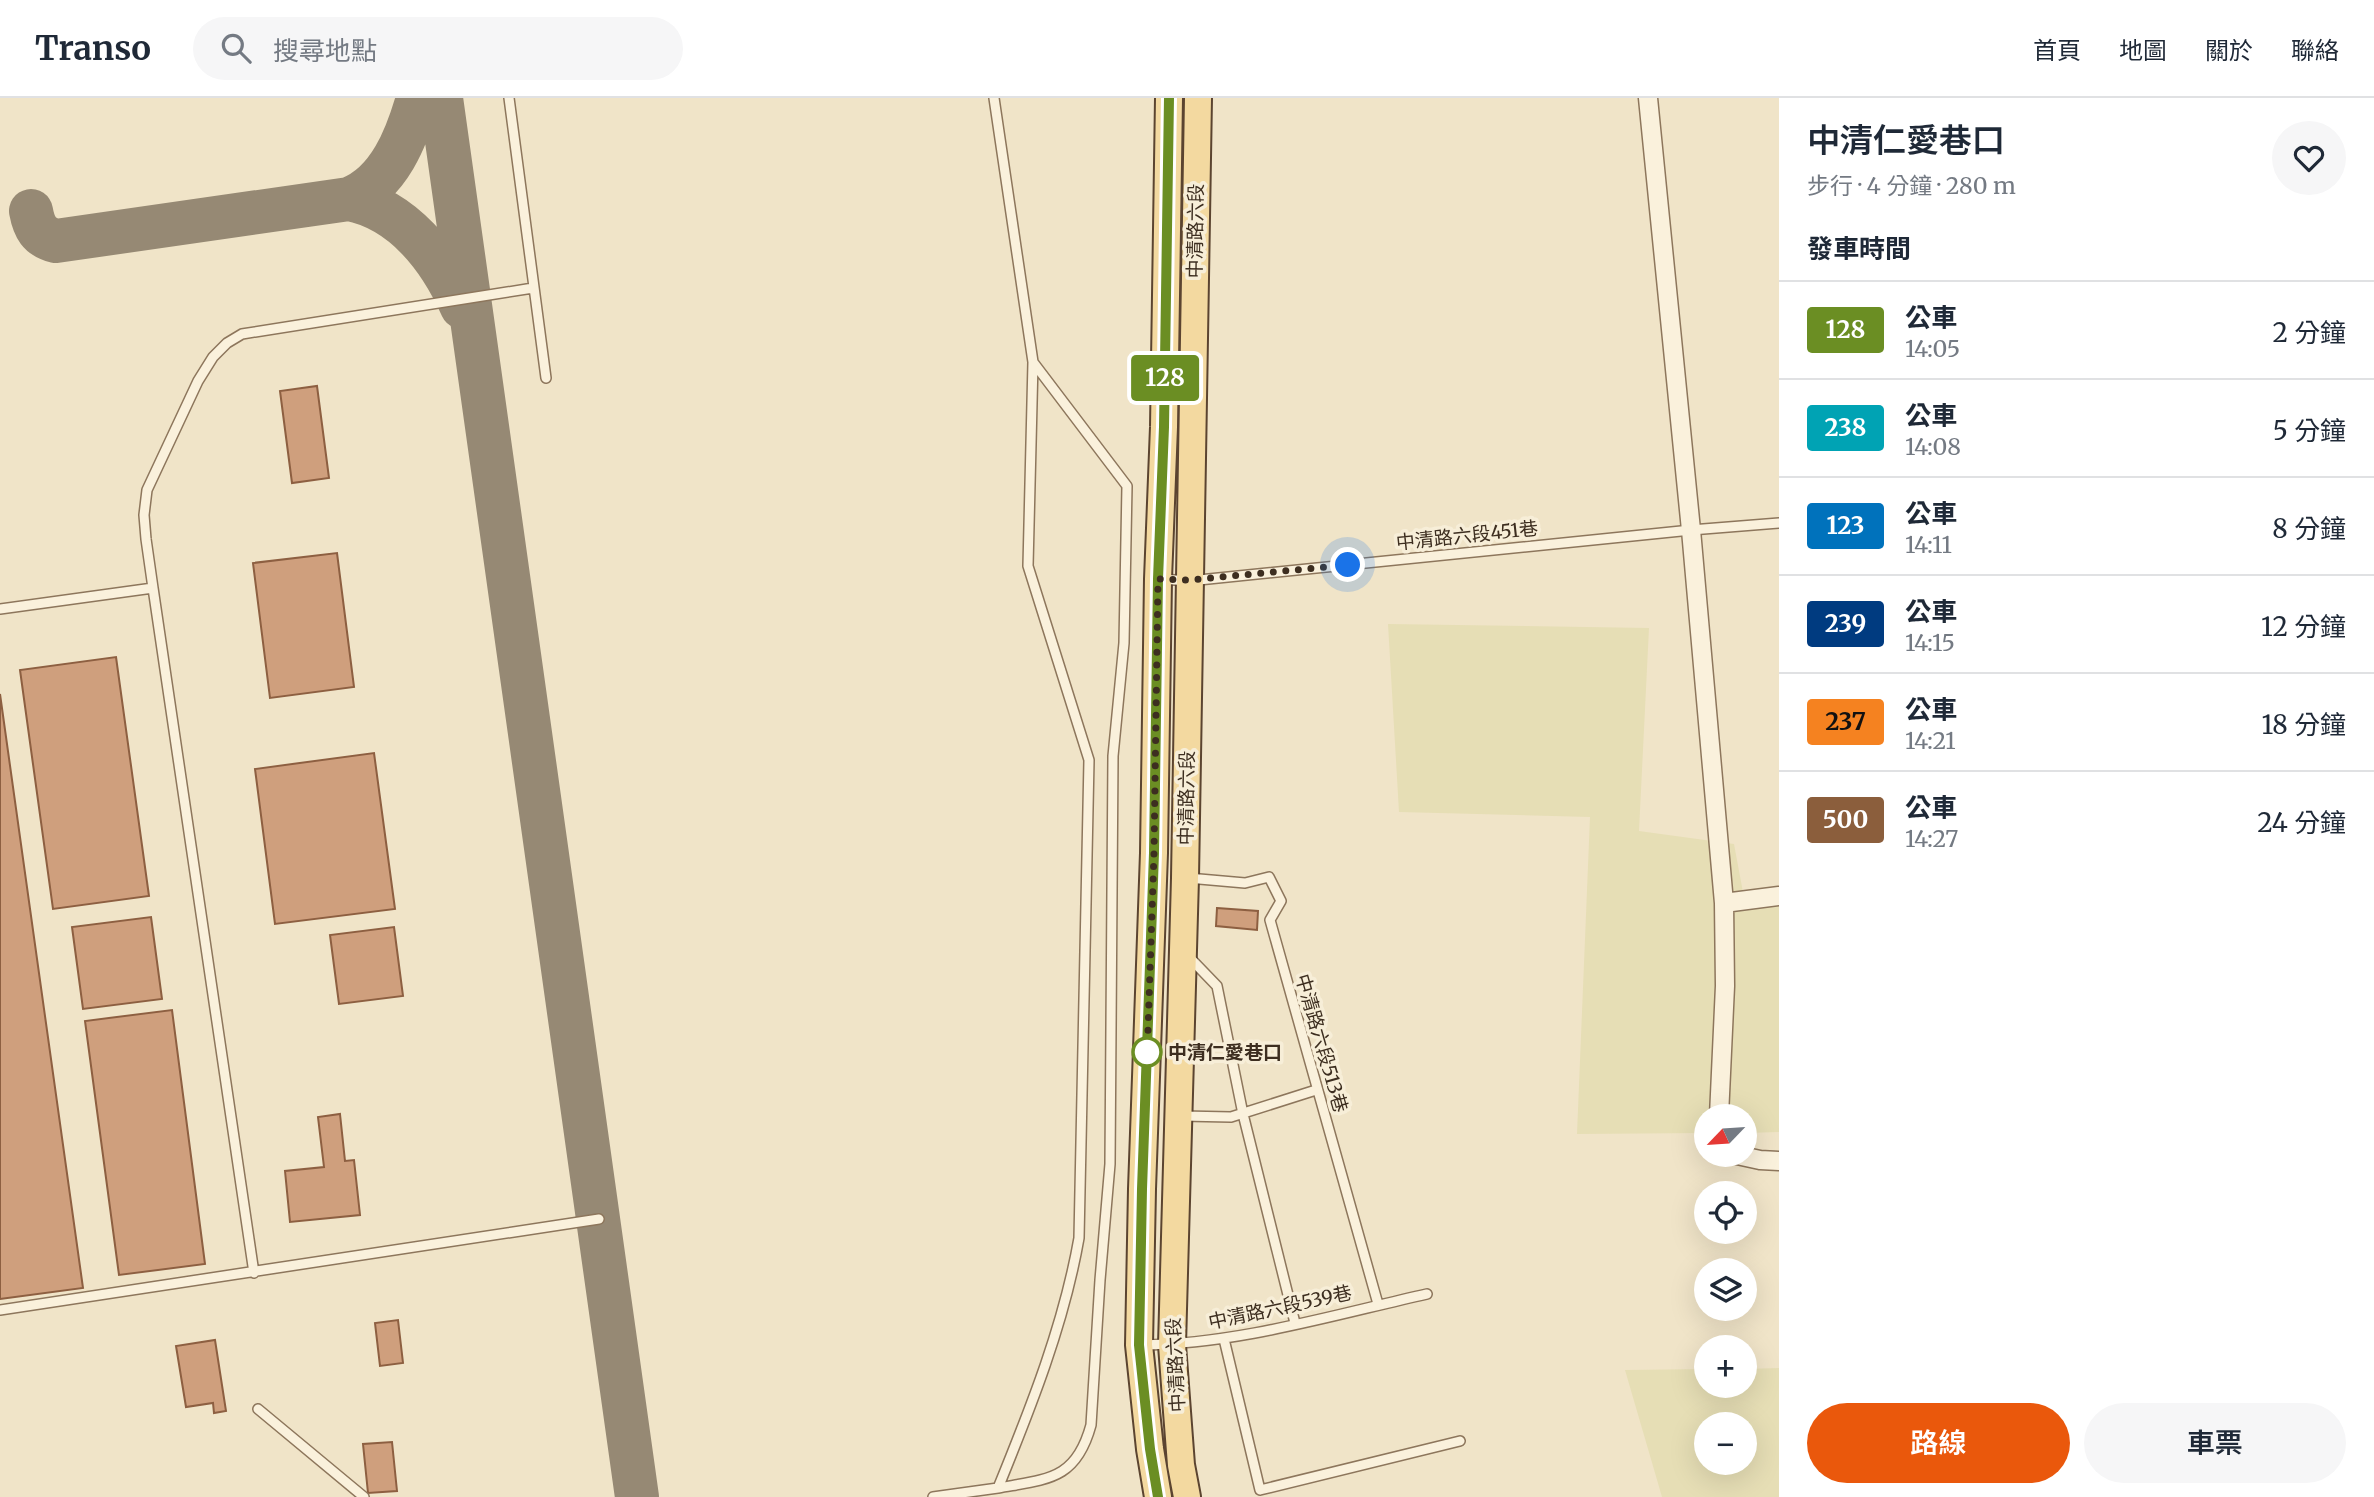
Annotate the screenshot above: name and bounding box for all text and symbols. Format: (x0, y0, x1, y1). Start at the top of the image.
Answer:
search box (193, 17, 683, 80)
text: Transo (35, 28, 151, 69)
icon: search (217, 29, 255, 67)
text: 搜尋地點 (273, 34, 377, 67)
text: 首頁 (2033, 35, 2081, 66)
text: 地圖 (2119, 35, 2167, 66)
text: 關於 (2205, 35, 2253, 66)
text: 聯絡 (2291, 35, 2339, 66)
text: 中清仁愛巷口 (1807, 120, 2005, 161)
button: heart (2272, 121, 2346, 195)
text: 步行 · 4 分鐘 · 280 m (1807, 171, 2016, 200)
street label: 中清路六段 (1182, 183, 1208, 279)
text: 發車時間 (1807, 232, 1911, 265)
text: 公車 (1905, 301, 1957, 334)
text: 128 (1826, 314, 1865, 345)
text: 2 分鐘 (2272, 316, 2346, 349)
text: 14:05 (1905, 334, 1960, 363)
line badge: 128 (1125, 355, 1205, 401)
text: 128 (1145, 362, 1185, 393)
text: 公車 (1905, 399, 1957, 432)
text: 238 (1825, 412, 1866, 443)
text: 5 分鐘 (2273, 414, 2346, 447)
text: 14:08 (1905, 432, 1961, 461)
text: 公車 (1905, 497, 1957, 530)
text: 123 (1826, 510, 1865, 541)
text: 8 分鐘 (2272, 512, 2346, 545)
street label: 中清路六段451巷 (1395, 516, 1539, 554)
text: 14:11 (1905, 530, 1952, 559)
your location (1330, 547, 1365, 582)
text: 公車 (1905, 595, 1957, 628)
text: 239 (1825, 608, 1866, 639)
text: 12 分鐘 (2261, 610, 2346, 643)
text: 14:15 (1905, 628, 1955, 657)
text: 公車 (1905, 693, 1957, 726)
text: 237 (1825, 706, 1866, 737)
text: 18 分鐘 (2261, 708, 2346, 741)
text: 14:21 (1905, 726, 1956, 755)
street label: 中清路六段 (1173, 750, 1199, 846)
text: 公車 (1905, 791, 1957, 824)
text: 500 (1823, 804, 1868, 835)
text: 24 分鐘 (2257, 806, 2346, 839)
text: 14:27 (1905, 824, 1958, 853)
street label: 中清路六段513巷 (1291, 971, 1353, 1115)
marker: 中清仁愛巷口 (1132, 1037, 1162, 1067)
place label: 中清仁愛巷口 (1168, 1040, 1282, 1064)
north arrow (1694, 1104, 1757, 1167)
map controls (1694, 1104, 1757, 1475)
button: locate (1694, 1181, 1757, 1244)
button: layers (1694, 1258, 1757, 1321)
street label: 中清路六段539巷 (1206, 1280, 1354, 1334)
street label: 中清路六段 (1161, 1317, 1189, 1413)
button: + (1694, 1335, 1757, 1398)
button: 路線 (1807, 1403, 2070, 1483)
button: 車票 (2084, 1403, 2346, 1483)
button: − (1694, 1412, 1757, 1475)

